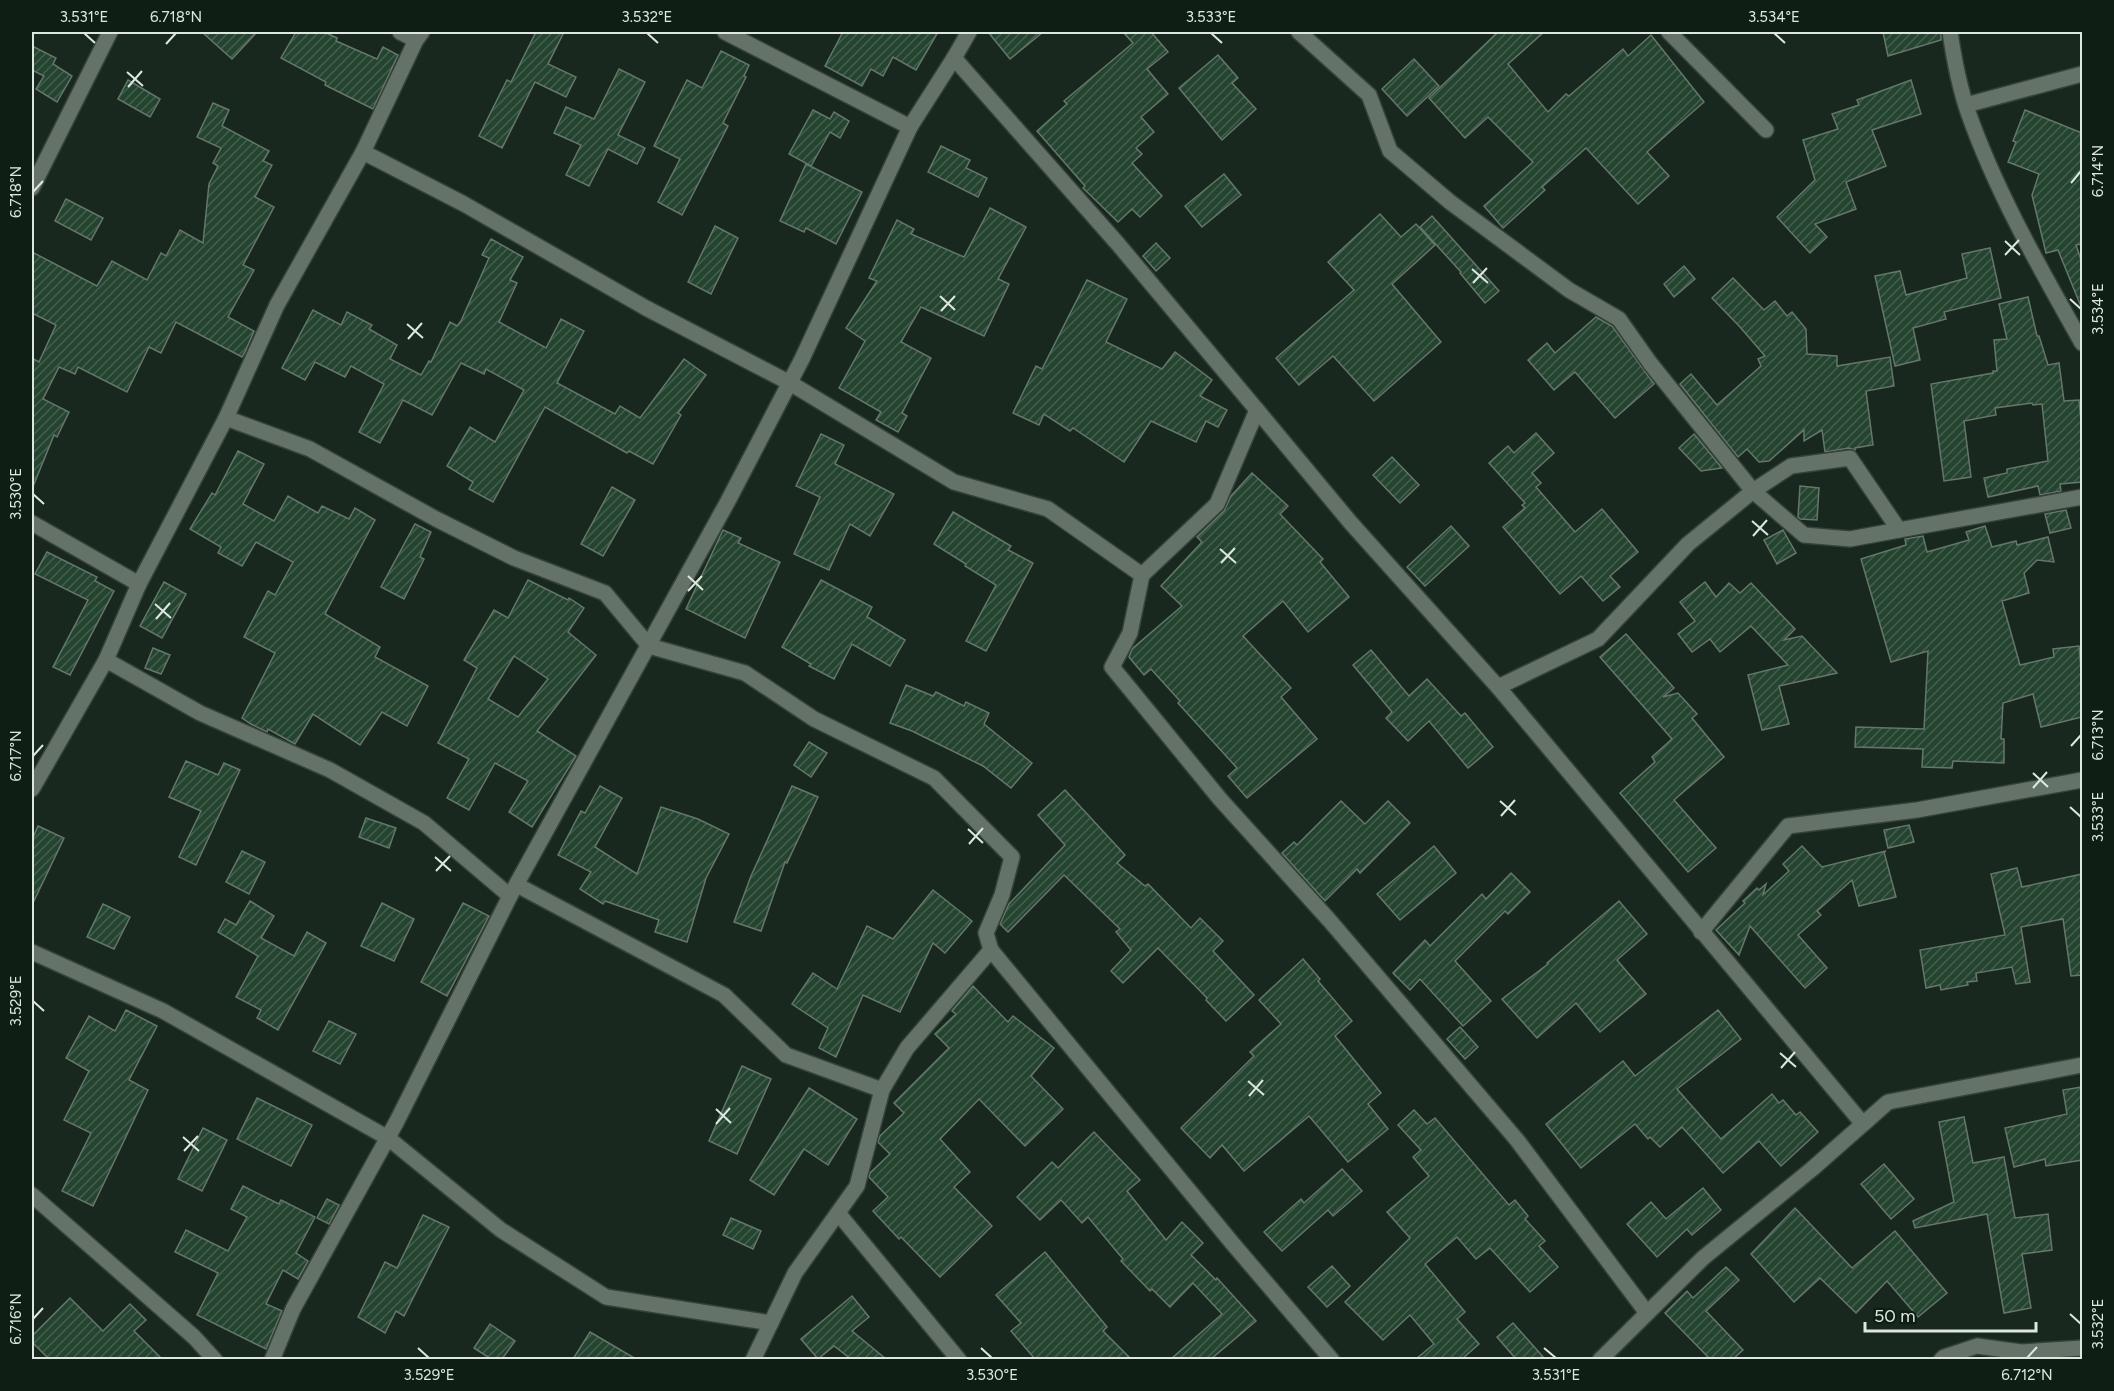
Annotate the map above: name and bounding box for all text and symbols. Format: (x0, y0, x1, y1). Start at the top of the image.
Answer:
text: 3.531°E (60, 8, 108, 26)
text: 6.718°N (150, 8, 202, 26)
text: 3.532°E (622, 8, 672, 26)
text: 3.533°E (1186, 8, 1236, 26)
text: 3.534°E (1748, 8, 1800, 26)
text: 6.714°N (2089, 145, 2107, 197)
text: 6.718°N (7, 166, 25, 218)
text: 3.534°E (2089, 283, 2107, 335)
text: 3.530°E (7, 468, 25, 520)
text: 6.713°N (2089, 709, 2107, 761)
text: 6.717°N (7, 730, 25, 782)
text: 3.533°E (2089, 792, 2107, 842)
text: 3.529°E (7, 975, 25, 1027)
text: 6.716°N (7, 1293, 25, 1345)
scale bar (1865, 1295, 2036, 1333)
text: 3.532°E (2089, 1299, 2107, 1349)
text: 50 m (1874, 1305, 1916, 1327)
text: 3.529°E (403, 1366, 455, 1384)
text: 3.530°E (966, 1366, 1018, 1384)
text: 3.531°E (1532, 1366, 1580, 1384)
text: 6.712°N (2001, 1366, 2053, 1384)

